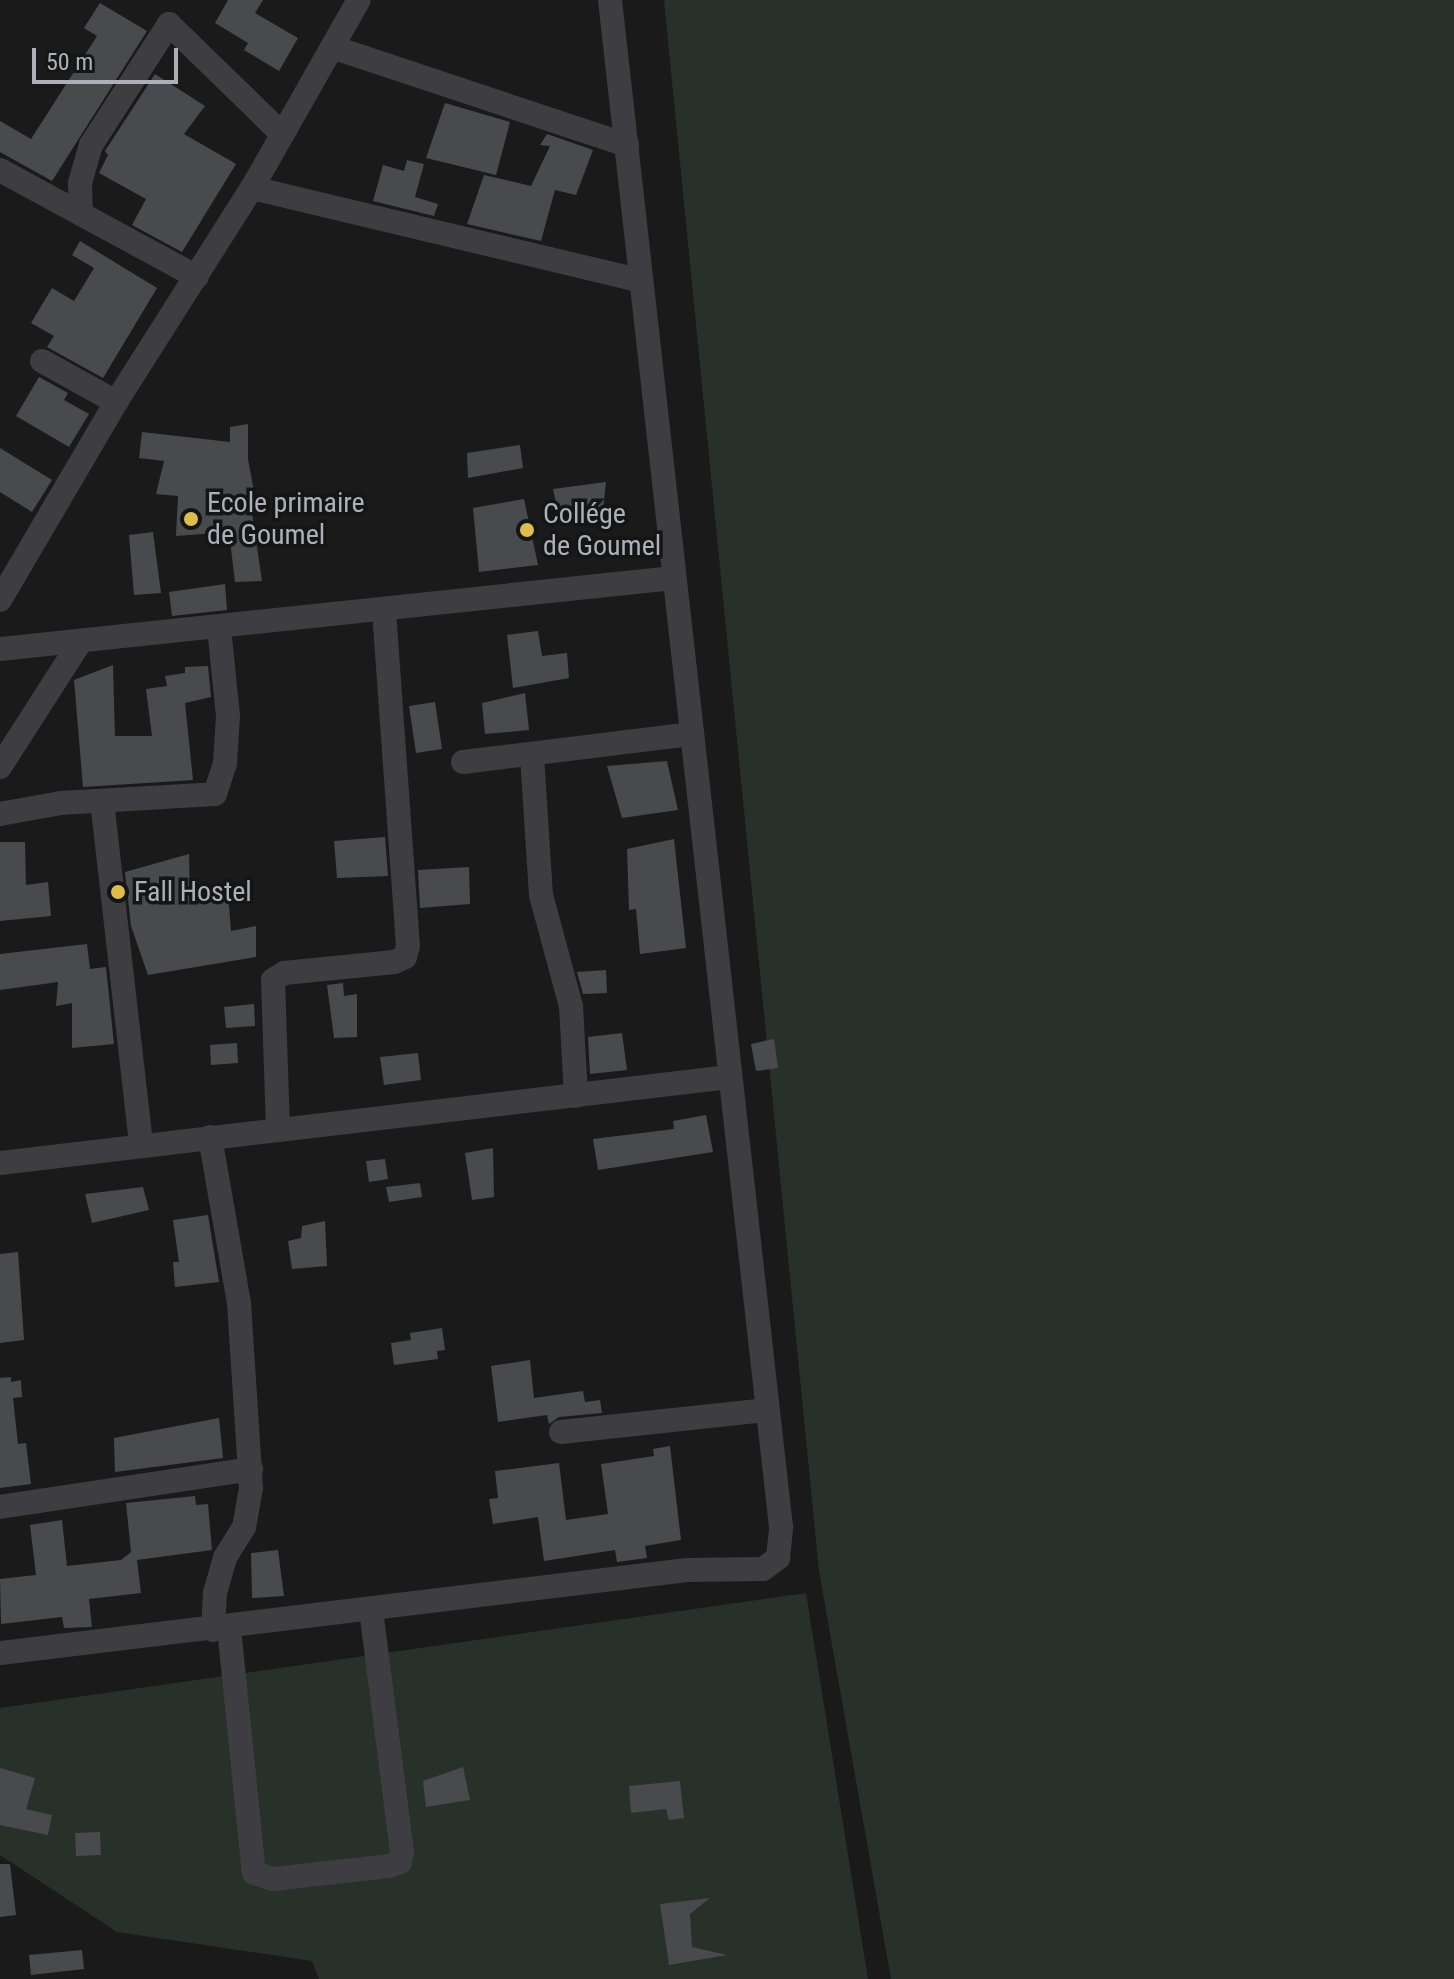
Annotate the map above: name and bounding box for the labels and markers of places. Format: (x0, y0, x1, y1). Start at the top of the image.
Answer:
place label: Ecole primaire de Goumel (207, 486, 365, 552)
place label: Collége de Goumel (543, 497, 661, 563)
marker: Ecole primaire de Goumel (182, 510, 200, 528)
marker: Collége de Goumel (518, 521, 536, 539)
place label: Fall Hostel (134, 875, 252, 909)
marker: Fall Hostel (109, 883, 127, 901)

